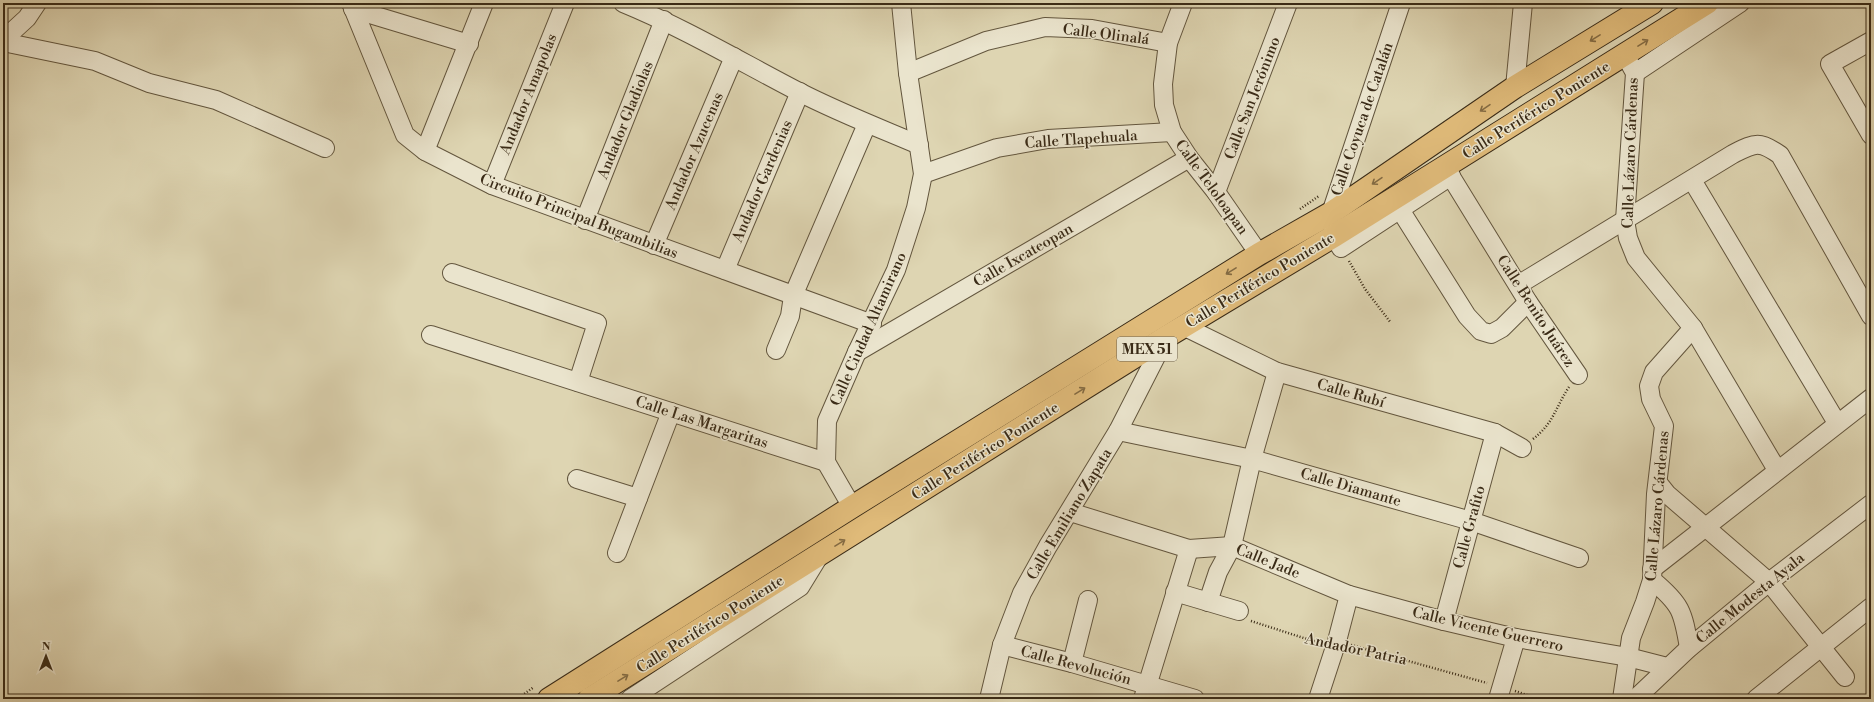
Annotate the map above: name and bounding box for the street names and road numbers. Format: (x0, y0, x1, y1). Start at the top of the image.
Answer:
street label: Calle Olinalá (1062, 20, 1151, 49)
street label: Andador Amapolas (495, 31, 561, 158)
street label: Calle San Jerónimo (1220, 34, 1285, 162)
street label: Calle Coyuca de Catalán (1327, 40, 1398, 198)
street label: Calle Periférico Poniente (1459, 57, 1614, 164)
street label: Andador Gladiolas (593, 58, 658, 183)
street label: Calle Lázaro Cárdenas (1618, 77, 1643, 229)
street label: Andador Azucenas (661, 89, 728, 214)
street label: Andador Gardenias (728, 117, 797, 246)
street label: Calle Tlapehuala (1024, 126, 1139, 153)
street label: Calle Teloloapan (1171, 136, 1252, 239)
street label: Circuito Principal Bugambilias (477, 170, 681, 263)
street label: Calle Ixcateopan (970, 219, 1077, 292)
street label: Calle Periférico Poniente (1182, 228, 1338, 332)
street label: Calle Ciudad Altamirano (826, 249, 911, 409)
street label: Calle Benito Juárez (1492, 252, 1579, 371)
road number: MEX 51 (1117, 337, 1177, 361)
street label: Calle Rubí (1315, 375, 1388, 413)
street label: Calle Las Margaritas (633, 392, 771, 453)
street label: Calle Periférico Poniente (908, 398, 1063, 505)
street label: Calle Lázaro Cárdenas (1641, 430, 1674, 582)
street label: Calle Emiliano Zapata (1023, 445, 1116, 583)
street label: Calle Diamante (1298, 464, 1404, 511)
street label: Calle Grafito (1449, 484, 1490, 571)
street label: Calle Jade (1233, 540, 1303, 583)
street label: Calle Modesta Ayala (1692, 548, 1809, 648)
street label: Calle Periférico Poniente (633, 571, 788, 678)
street label: Calle Vicente Guerrero (1410, 603, 1565, 656)
street label: Andador Patria (1302, 629, 1409, 670)
street label: Calle Revolución (1019, 642, 1133, 689)

